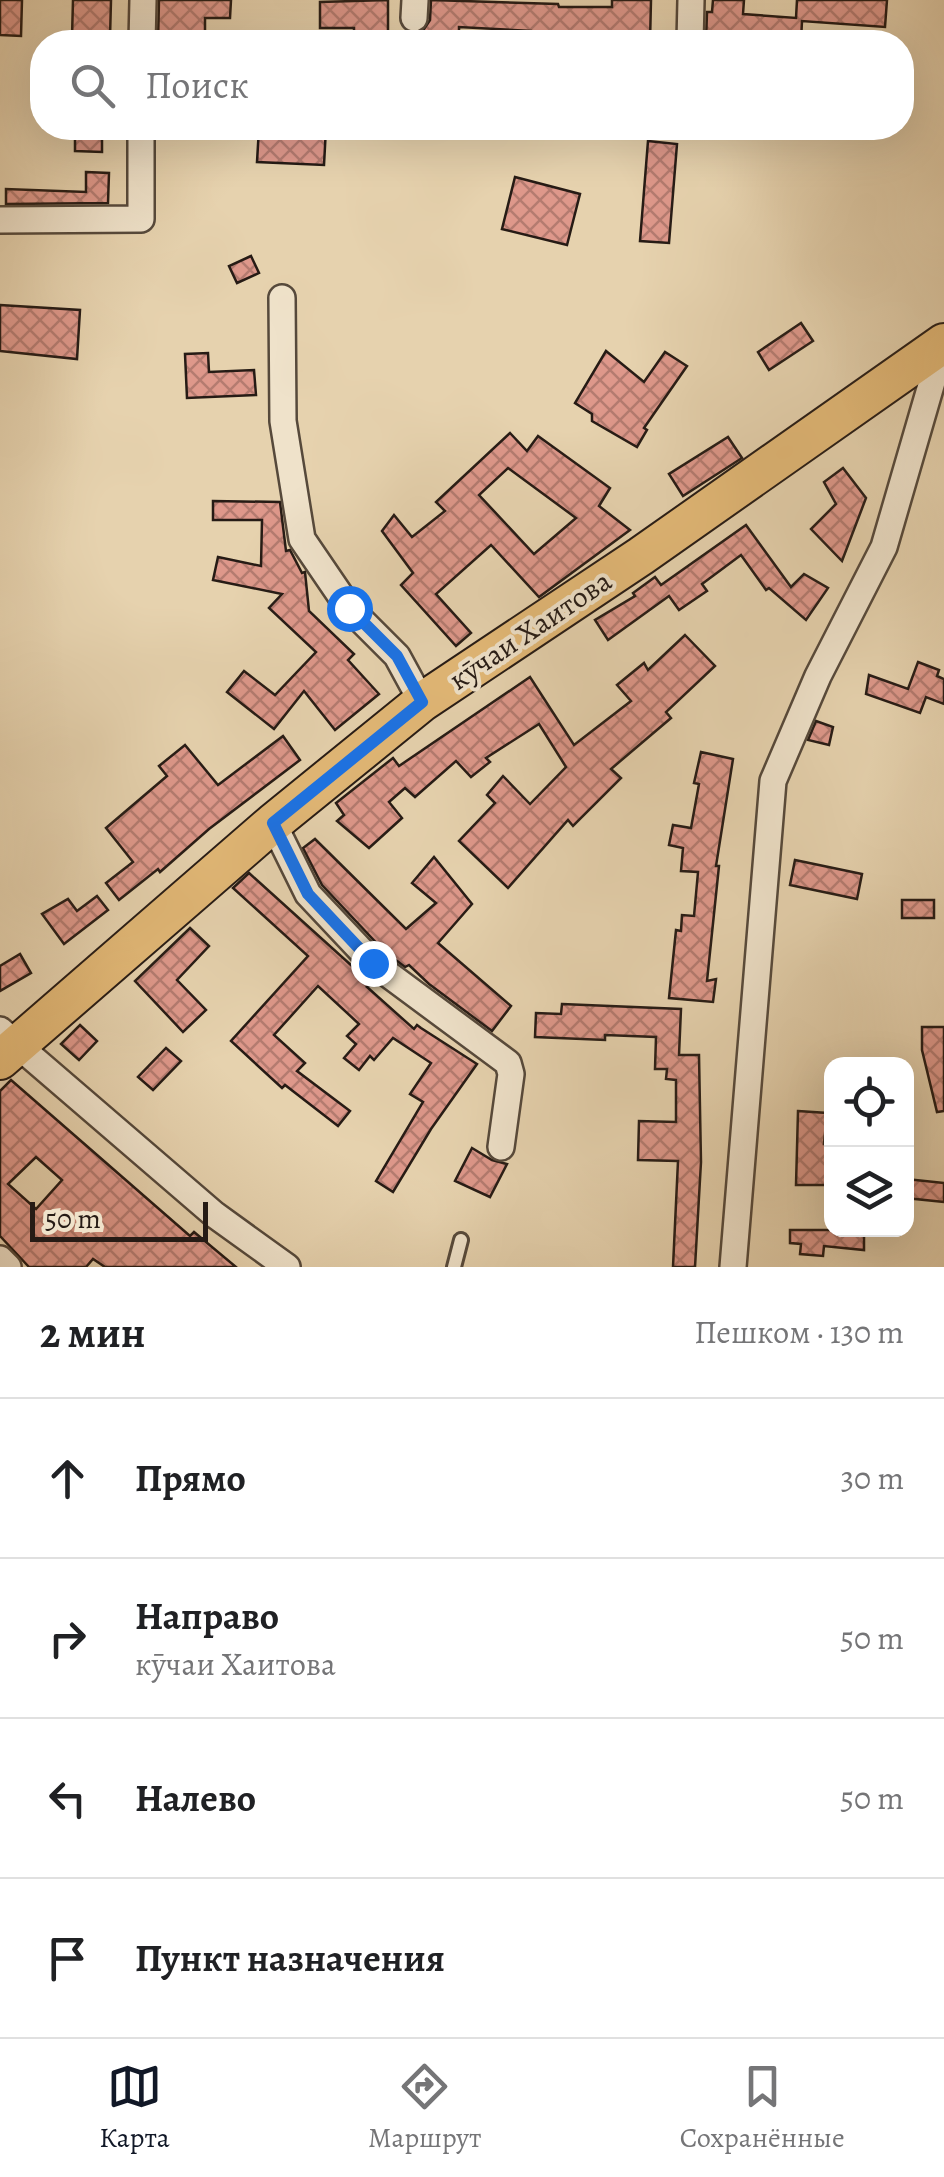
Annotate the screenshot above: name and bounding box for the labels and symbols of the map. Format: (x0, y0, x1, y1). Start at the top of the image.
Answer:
street label: кӯчаи Хаитова (441, 561, 619, 699)
route start (327, 586, 373, 632)
route end (351, 941, 397, 987)
scale bar (30, 1197, 208, 1242)

